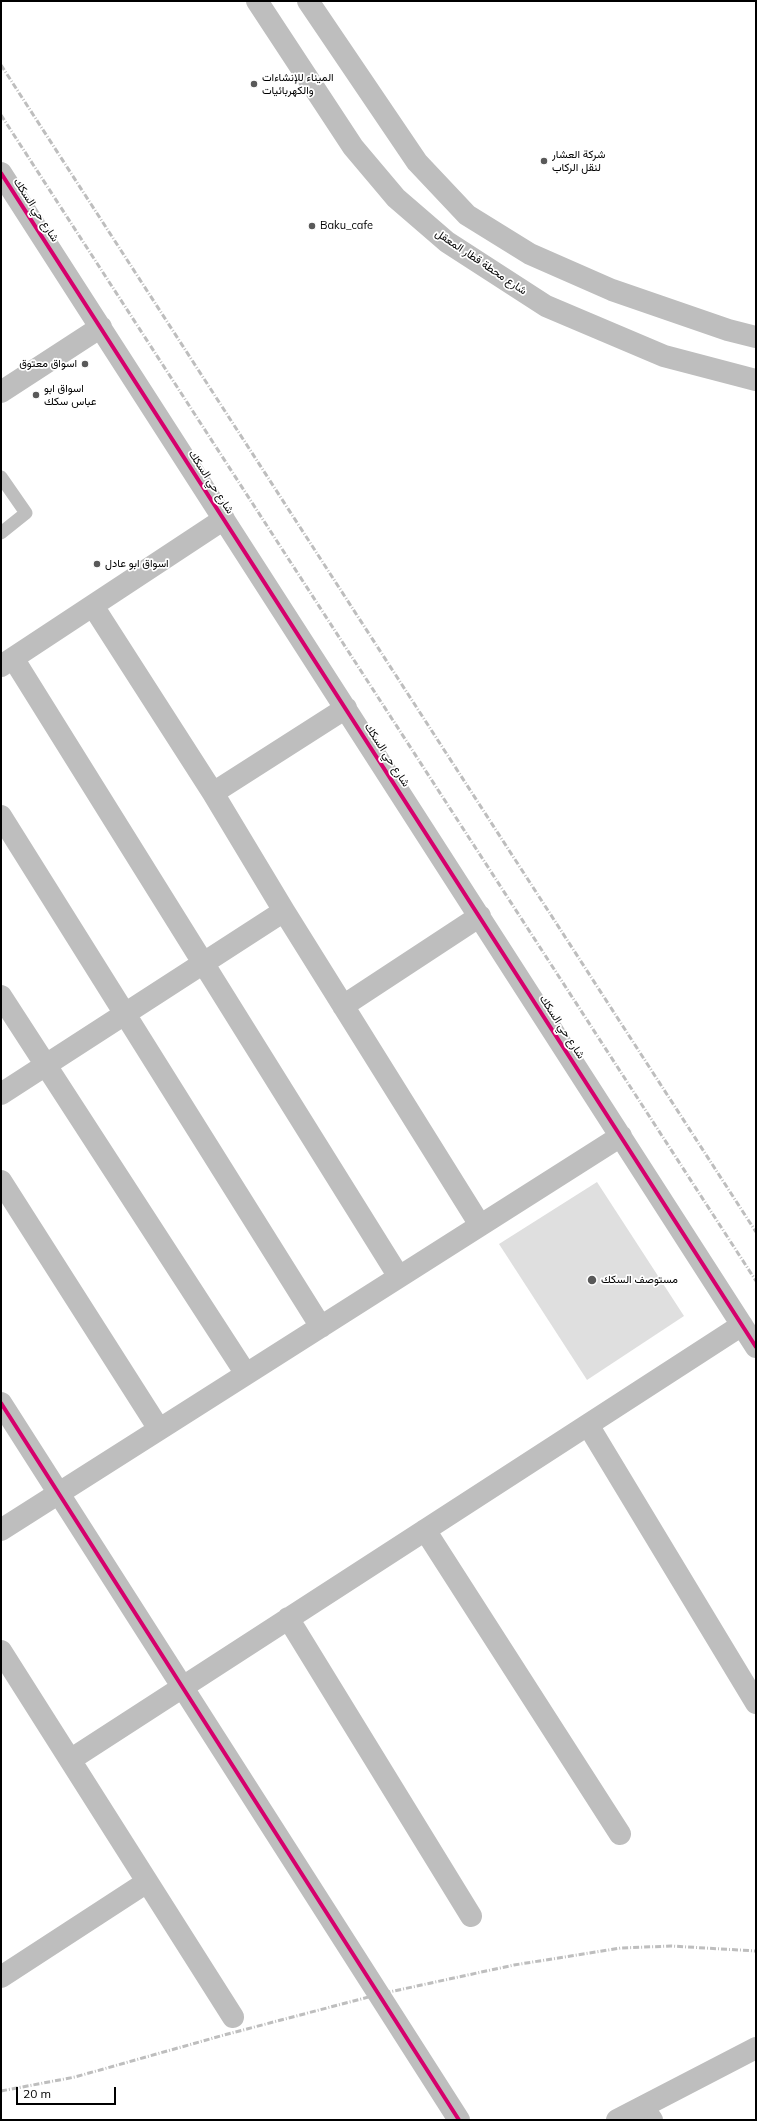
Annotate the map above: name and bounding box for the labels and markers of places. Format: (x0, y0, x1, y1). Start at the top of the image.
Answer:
place label: الميناء للإنشاءات والكهربائيات (262, 71, 334, 97)
marker: الميناء للإنشاءات والكهربائيات (249, 79, 259, 89)
place label: شركة العشار لنقل الركاب (552, 148, 605, 174)
marker: شركة العشار لنقل الركاب (539, 156, 549, 166)
place label: Baku_cafe (320, 219, 373, 233)
marker: Baku_cafe (307, 221, 317, 231)
place label: اسواق معتوق (19, 357, 77, 371)
marker: اسواق معتوق (80, 359, 90, 369)
place label: اسواق ابو عباس سكك (44, 382, 97, 408)
marker: اسواق ابو عباس سكك (31, 390, 41, 400)
place label: اسواق ابو عادل (105, 557, 169, 571)
marker: اسواق ابو عادل (92, 559, 102, 569)
place label: مستوصف السكك (601, 1273, 678, 1287)
marker: مستوصف السكك (586, 1274, 598, 1286)

